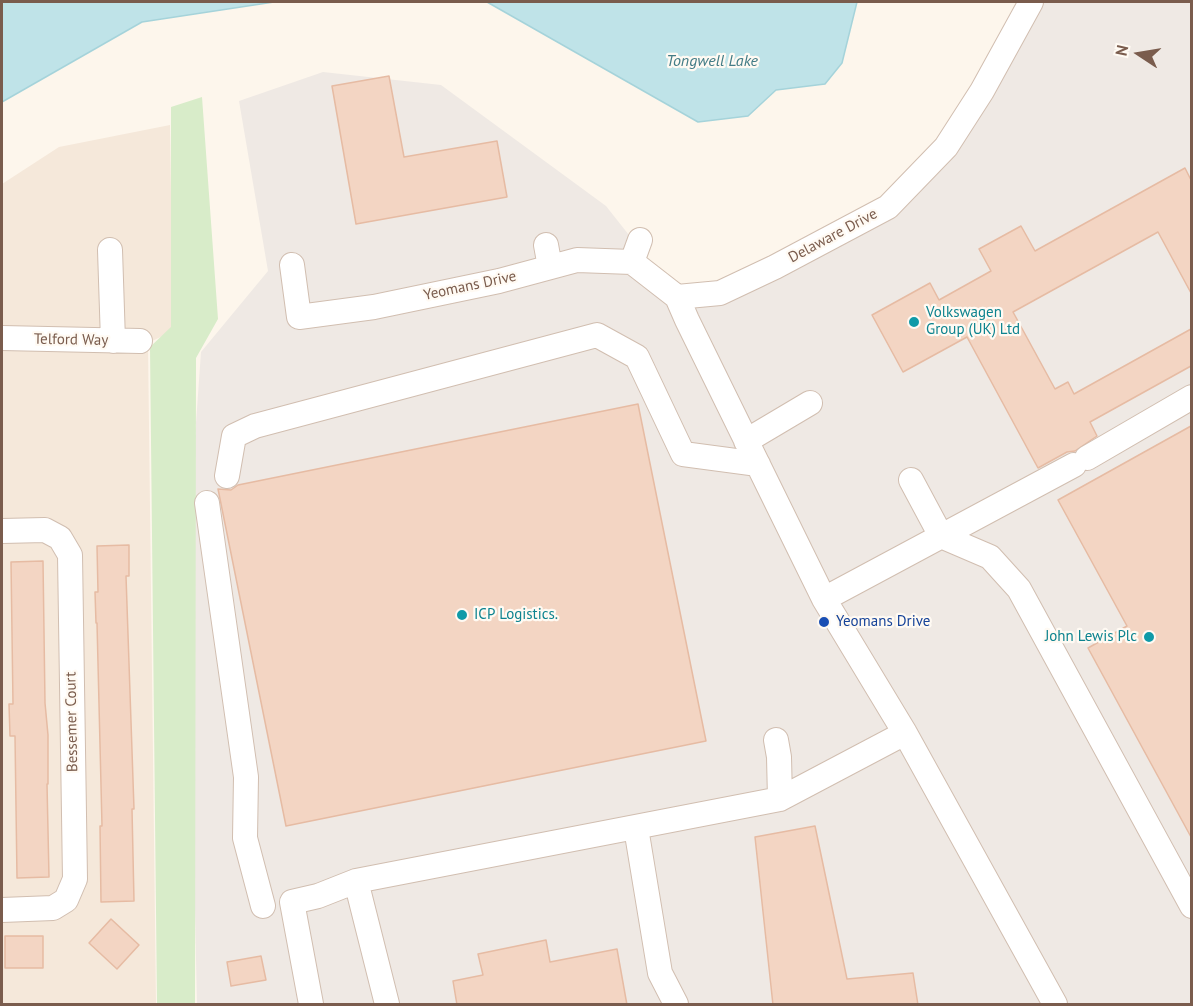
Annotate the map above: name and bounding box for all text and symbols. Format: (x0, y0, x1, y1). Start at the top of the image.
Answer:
north arrow (1109, 24, 1169, 84)
text: N (1111, 43, 1132, 57)
water label: Tongwell Lake (666, 51, 758, 71)
street label: Delaware Drive (785, 205, 881, 267)
street label: Yeomans Drive (422, 267, 518, 305)
place label: Volkswagen Group (UK) Ltd (926, 304, 1020, 339)
marker: Volkswagen Group (UK) Ltd (907, 315, 921, 329)
street label: Telford Way (34, 330, 108, 350)
place label: ICP Logistics. (474, 606, 558, 624)
marker: ICP Logistics. (455, 608, 469, 622)
place label: Yeomans Drive (836, 613, 930, 631)
marker: Yeomans Drive (817, 615, 831, 629)
place label: John Lewis Plc (1045, 628, 1137, 646)
marker: John Lewis Plc (1142, 630, 1156, 644)
street label: Bessemer Court (62, 672, 82, 772)

